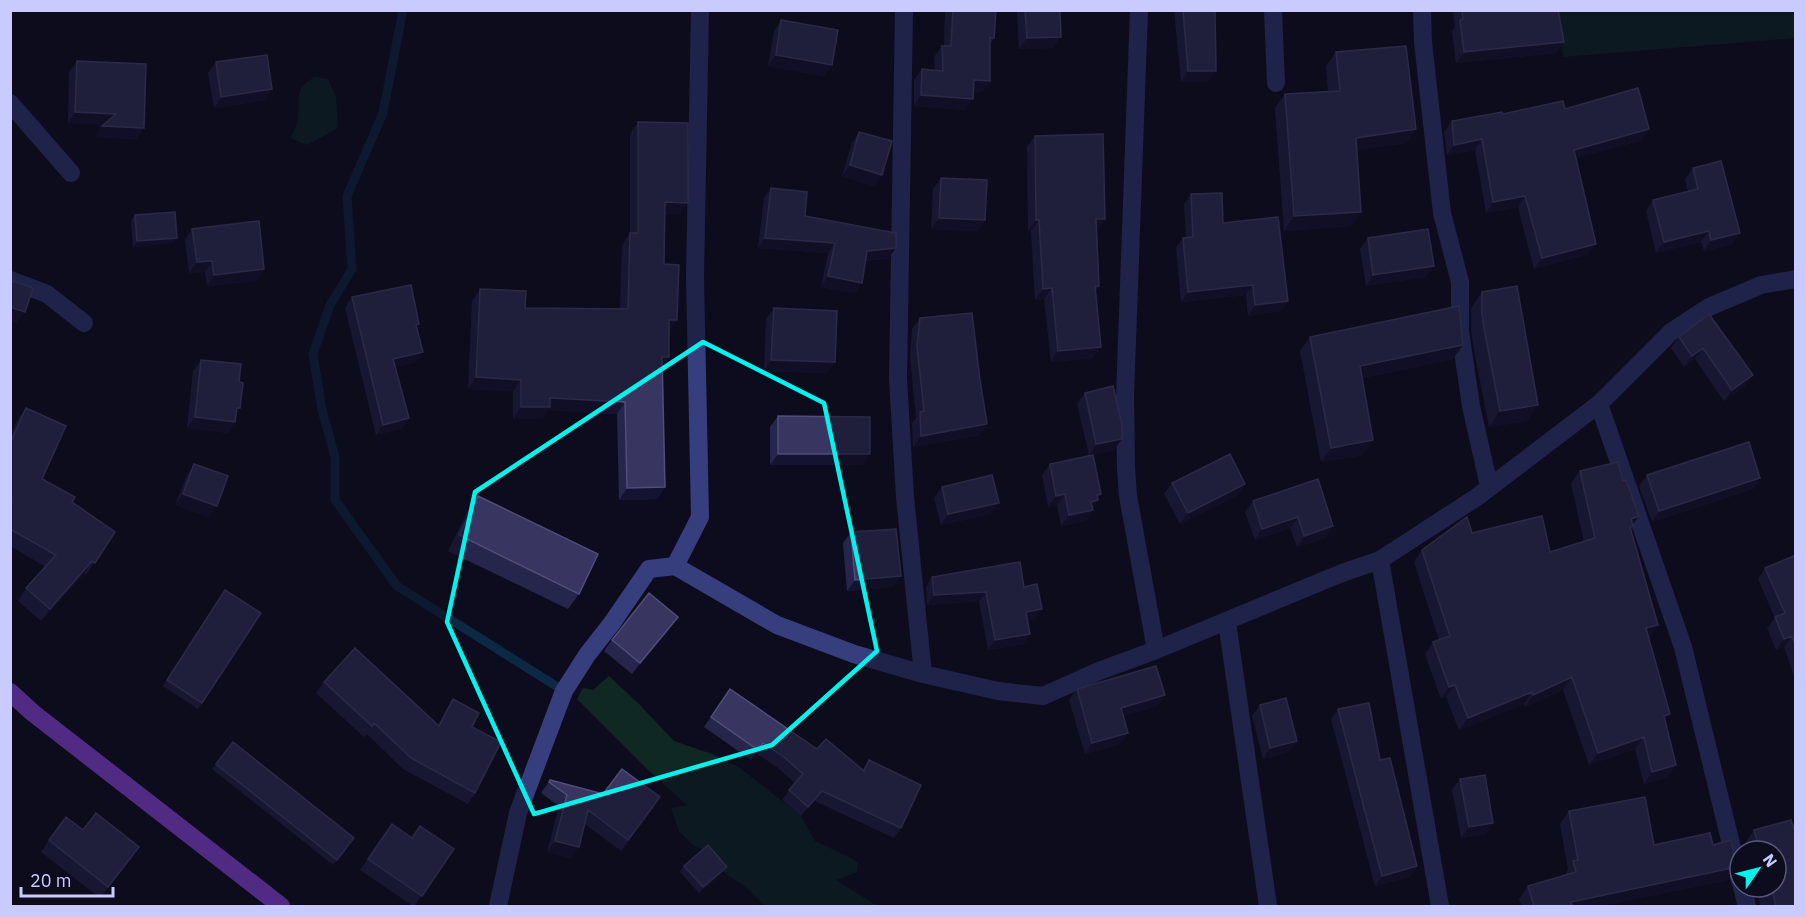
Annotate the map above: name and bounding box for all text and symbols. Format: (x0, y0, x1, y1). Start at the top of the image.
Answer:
north arrow (1728, 839, 1788, 899)
text: N (1759, 850, 1782, 871)
scale bar (21, 860, 112, 898)
text: 20 m (30, 869, 72, 892)

